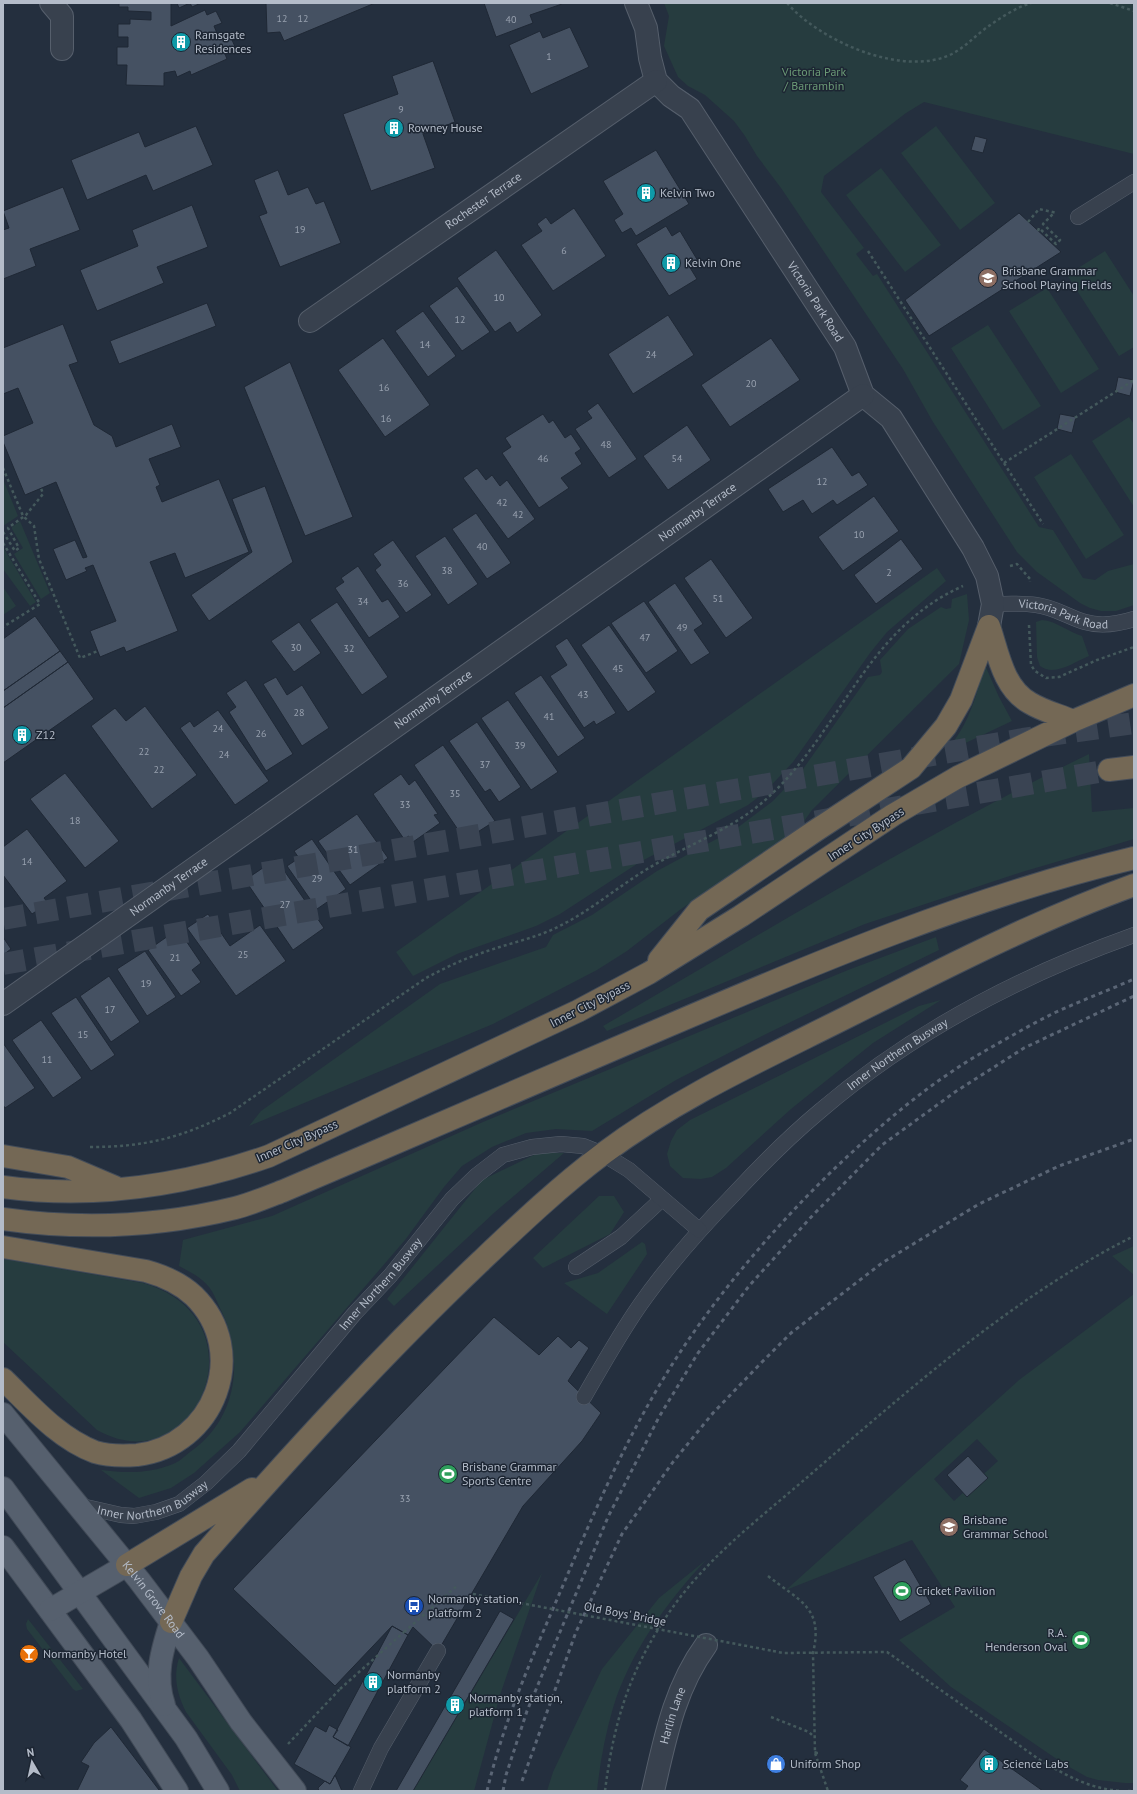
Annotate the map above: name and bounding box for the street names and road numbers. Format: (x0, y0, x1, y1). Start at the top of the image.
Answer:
street label: Rochester Terrace (442, 169, 524, 232)
street label: Victoria Park Road (784, 258, 847, 344)
street label: Normanby Terrace (655, 479, 739, 544)
street label: Victoria Park Road (1017, 596, 1108, 632)
street label: Normanby Terrace (391, 666, 475, 732)
street label: Inner City Bypass (825, 803, 907, 864)
street label: Normanby Terrace (127, 854, 210, 919)
street label: Inner City Bypass (547, 977, 632, 1030)
street label: Inner Northern Busway (844, 1014, 951, 1093)
street label: Inner City Bypass (254, 1116, 340, 1165)
street label: Inner Northern Busway (336, 1234, 425, 1333)
street label: Inner Northern Busway (96, 1476, 211, 1523)
street label: Kelvin Grove Road (119, 1558, 188, 1641)
street label: Old Boys' Bridge (583, 1598, 667, 1629)
street label: Harlin Lane (656, 1684, 689, 1746)

